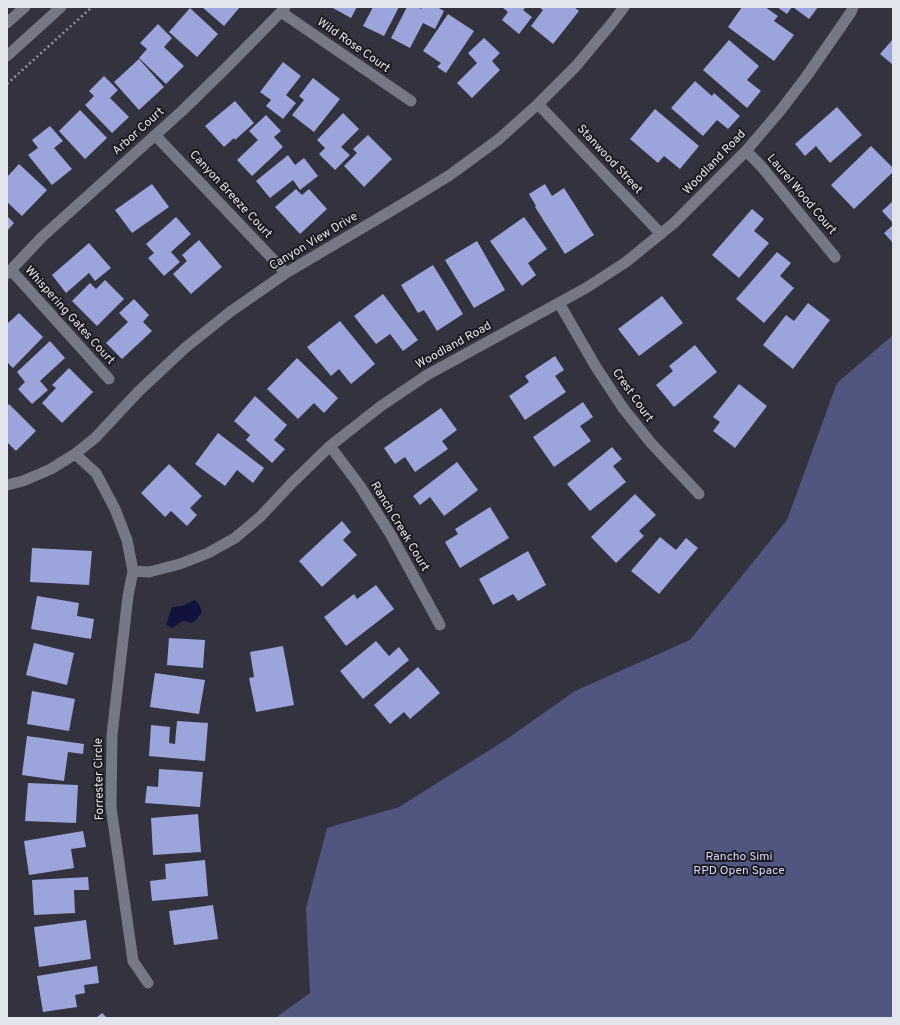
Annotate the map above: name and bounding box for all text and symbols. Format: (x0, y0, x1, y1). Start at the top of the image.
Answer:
street label: Wild Rose Court (314, 16, 392, 76)
street label: Arbor Court (110, 105, 168, 159)
street label: Stanwood Street (573, 122, 645, 198)
street label: Woodland Road (681, 128, 749, 198)
street label: Canyon Breeze Court (186, 148, 274, 242)
street label: Laurel Wood Court (763, 152, 839, 238)
street label: Canyon View Drive (267, 210, 361, 274)
street label: Whispering Gates Court (21, 264, 117, 368)
street label: Woodland Road (414, 319, 494, 373)
street label: Crest Court (608, 366, 656, 426)
street label: Ranch Creek Court (367, 480, 431, 574)
street label: Forrester Circle (92, 738, 108, 820)
park label: Rancho Simi RPD Open Space (693, 851, 785, 879)

